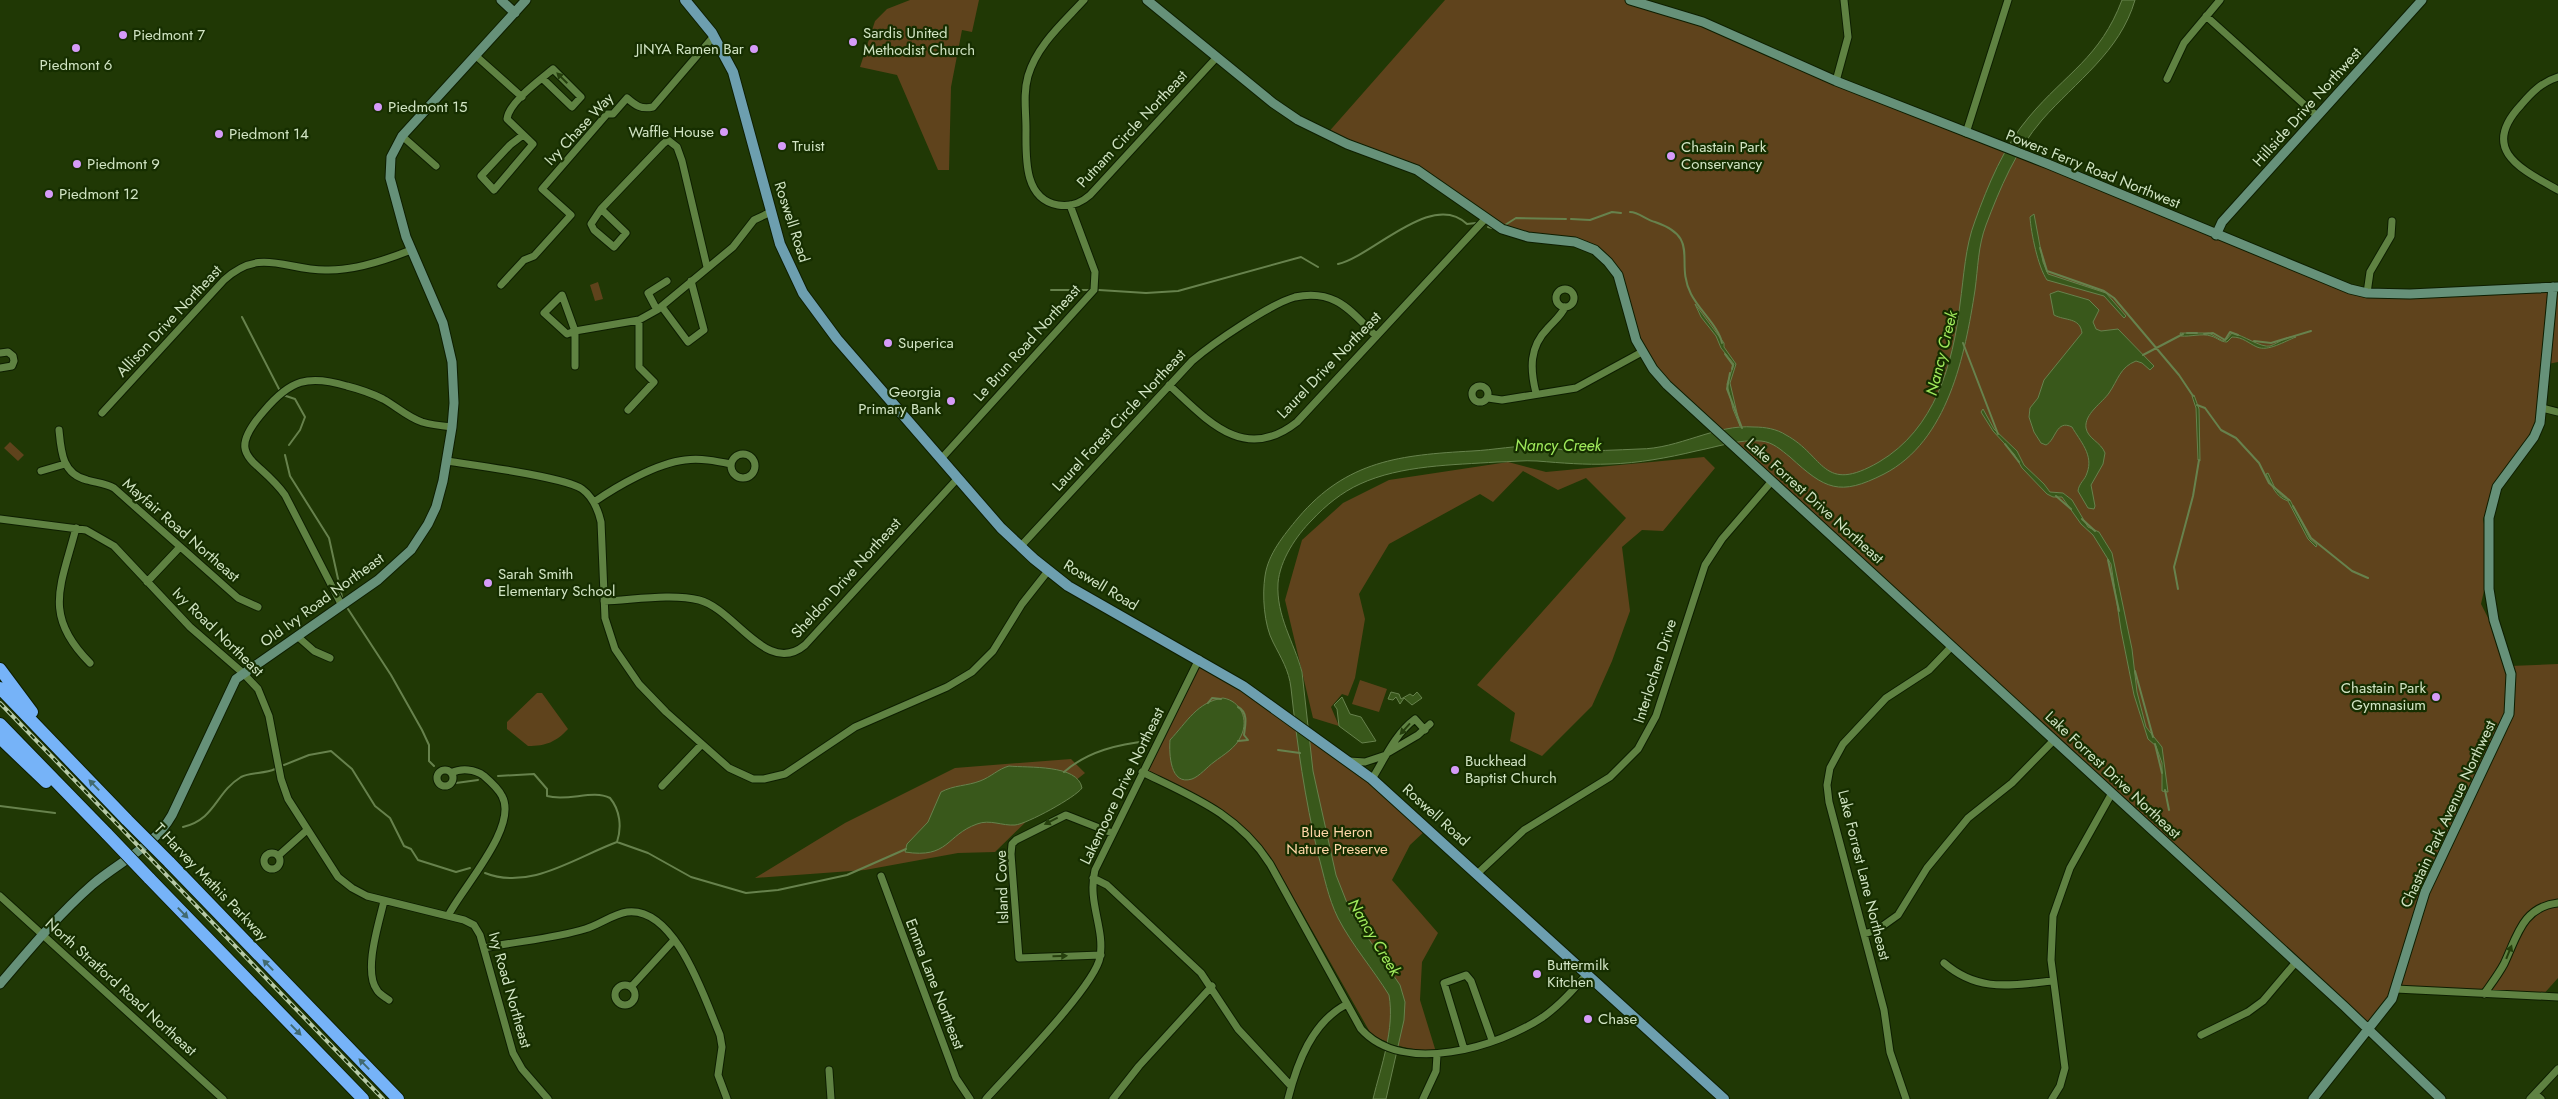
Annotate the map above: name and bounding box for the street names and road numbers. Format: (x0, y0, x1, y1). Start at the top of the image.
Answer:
street label: Hillside Drive Northwest (2247, 42, 2367, 172)
street label: Putnam Circle Northeast (1072, 65, 1193, 193)
street label: Ivy Chase Way (539, 87, 619, 170)
street label: Powers Ferry Road Northwest (2003, 124, 2184, 214)
street label: Roswell Road (769, 179, 815, 265)
street label: Allison Drive Northeast (111, 260, 227, 382)
street label: Le Brun Road Northeast (968, 279, 1086, 406)
street label: Laurel Drive Northeast (1272, 306, 1386, 423)
street label: Laurel Forest Circle Northeast (1047, 344, 1191, 496)
street label: Lake Forrest Drive Northeast (1741, 433, 1889, 569)
street label: Mayfair Road Northeast (118, 473, 245, 587)
street label: Sheldon Drive Northeast (786, 513, 906, 643)
street label: Old Ivy Road Northeast (256, 547, 389, 652)
street label: Roswell Road (1059, 554, 1143, 616)
street label: Ivy Road Northeast (167, 583, 269, 682)
street label: Interlochen Drive (1628, 616, 1682, 726)
street label: Lakemoore Drive Northeast (1074, 703, 1170, 868)
street label: Lake Forrest Drive Northeast (2040, 706, 2186, 844)
street label: Chastain Park Avenue Northwest (2395, 716, 2501, 911)
street label: Roswell Road (1397, 779, 1475, 851)
street label: Lake Forrest Lane Northeast (1832, 788, 1896, 963)
street label: T Harvey Mathis Parkway (149, 818, 273, 946)
street label: Island Cove (990, 850, 1014, 924)
street label: North Stratford Road Northeast (40, 913, 202, 1061)
street label: Emma Lane Northeast (900, 915, 970, 1053)
street label: Ivy Road Northeast (483, 929, 537, 1051)

